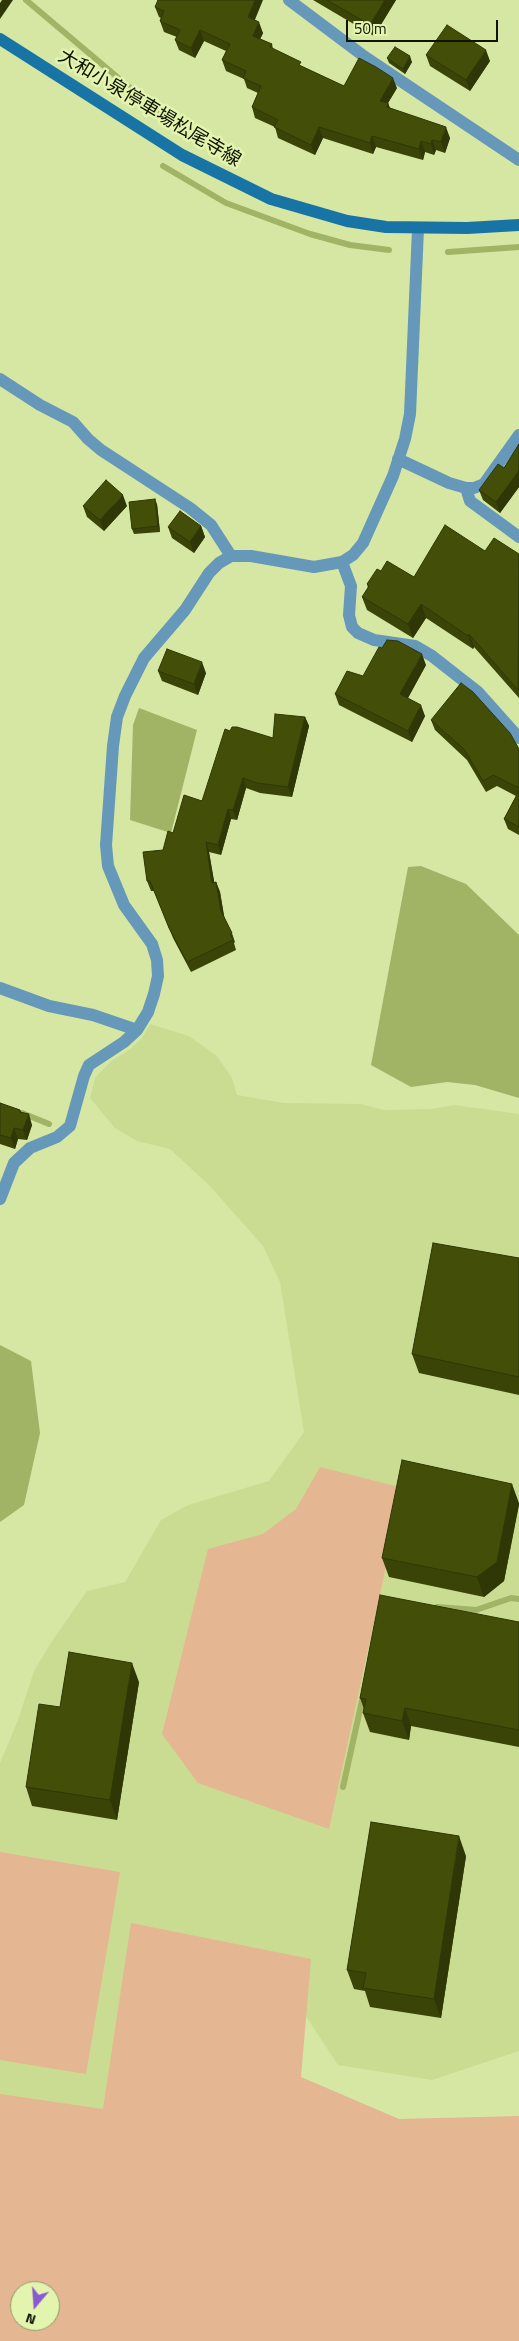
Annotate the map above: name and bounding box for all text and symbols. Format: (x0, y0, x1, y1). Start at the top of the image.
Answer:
scale bar (349, 10, 502, 42)
text: 50 m (354, 17, 387, 40)
street label: 大和小泉停車場松尾寺線 (54, 45, 244, 173)
north arrow (10, 2281, 60, 2331)
text: N (23, 2308, 38, 2331)

